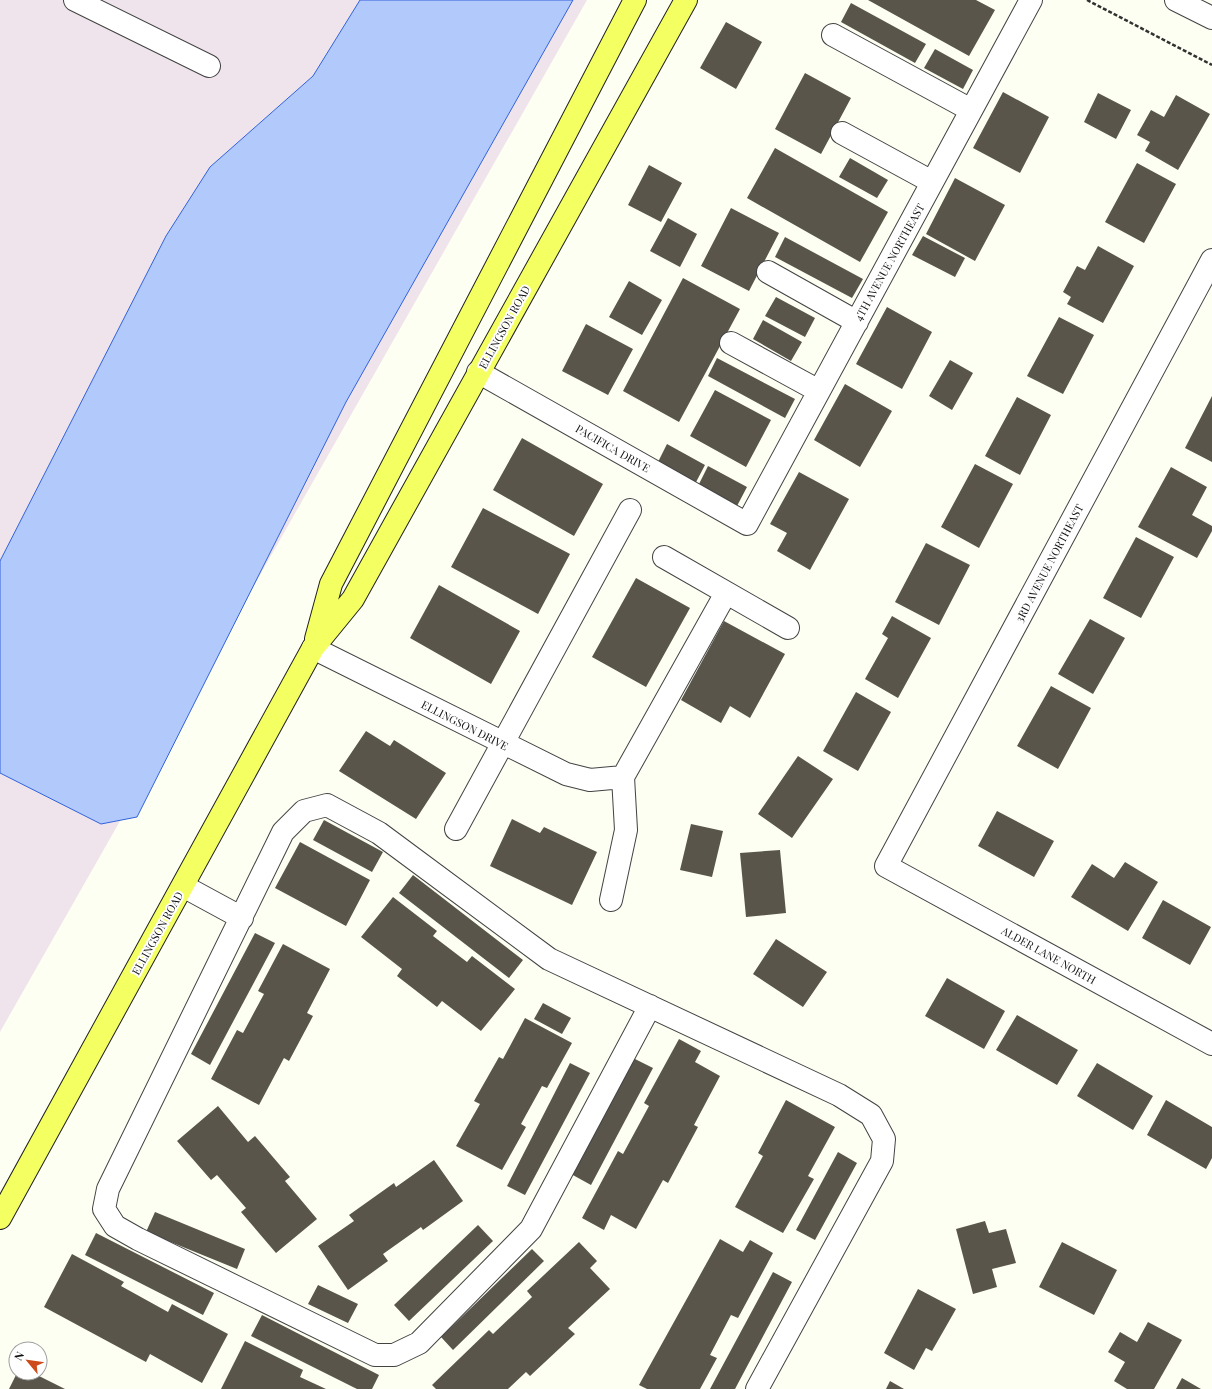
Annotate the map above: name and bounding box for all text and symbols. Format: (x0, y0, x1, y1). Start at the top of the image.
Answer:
street label: 4TH AVENUE NORTHEAST (850, 200, 928, 323)
street label: ELLINGSON ROAD (475, 283, 533, 371)
street label: PACIFICA DRIVE (573, 421, 653, 476)
street label: 3RD AVENUE NORTHEAST (1012, 501, 1087, 625)
street label: ELLINGSON DRIVE (419, 697, 511, 754)
street label: ELLINGSON ROAD (128, 889, 186, 977)
street label: ALDER LANE NORTH (998, 922, 1099, 987)
north arrow (8, 1341, 48, 1381)
text: N (10, 1349, 27, 1363)

